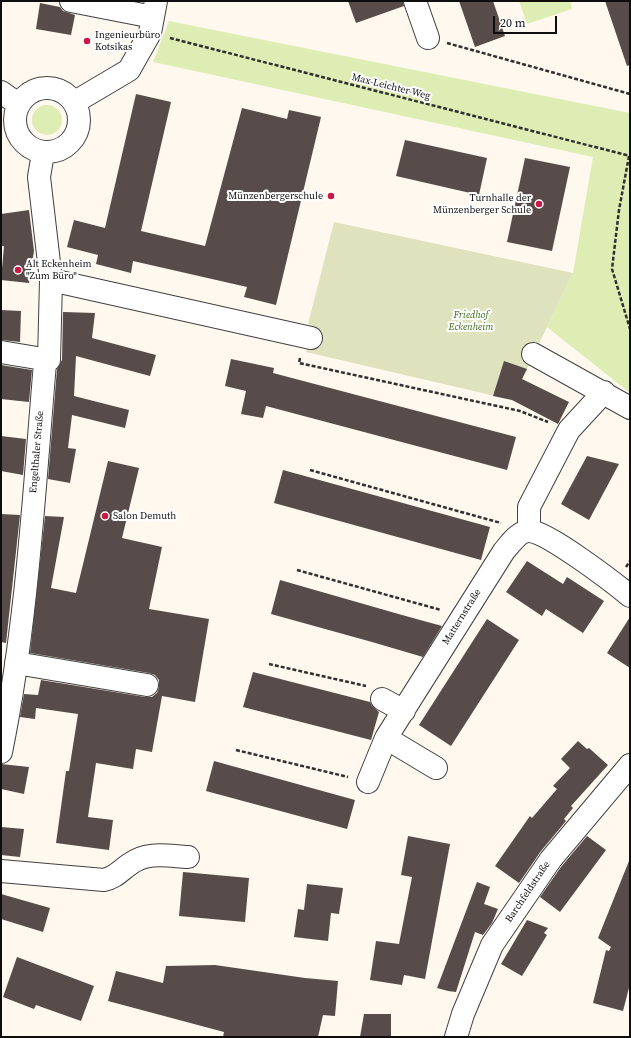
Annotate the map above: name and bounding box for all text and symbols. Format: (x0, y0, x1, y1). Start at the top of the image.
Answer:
scale bar (495, 8, 559, 34)
text: 20 m (500, 15, 526, 31)
place label: Ingenieurbüro Kotsikas (95, 29, 160, 52)
marker: Ingenieurbüro Kotsikas (82, 36, 92, 46)
street label: Max-Leichter-Weg (350, 71, 432, 103)
place label: Münzenbergerschule (228, 190, 323, 202)
marker: Münzenbergerschule (326, 191, 336, 201)
place label: Turnhalle der Münzenberger Schule (433, 192, 531, 216)
marker: Turnhalle der Münzenberger Schule (534, 199, 544, 209)
place label: Alt Eckenheim "Zum Büro" (26, 258, 92, 282)
marker: Alt Eckenheim "Zum Büro" (13, 265, 23, 275)
park label: Friedhof Eckenheim (449, 309, 493, 332)
street label: Engelthaler Straße (27, 410, 47, 494)
place label: Salon Demuth (113, 510, 176, 522)
marker: Salon Demuth (100, 511, 110, 521)
street label: Matternstraße (440, 587, 484, 647)
street label: Barchfeldstraße (503, 859, 553, 925)

